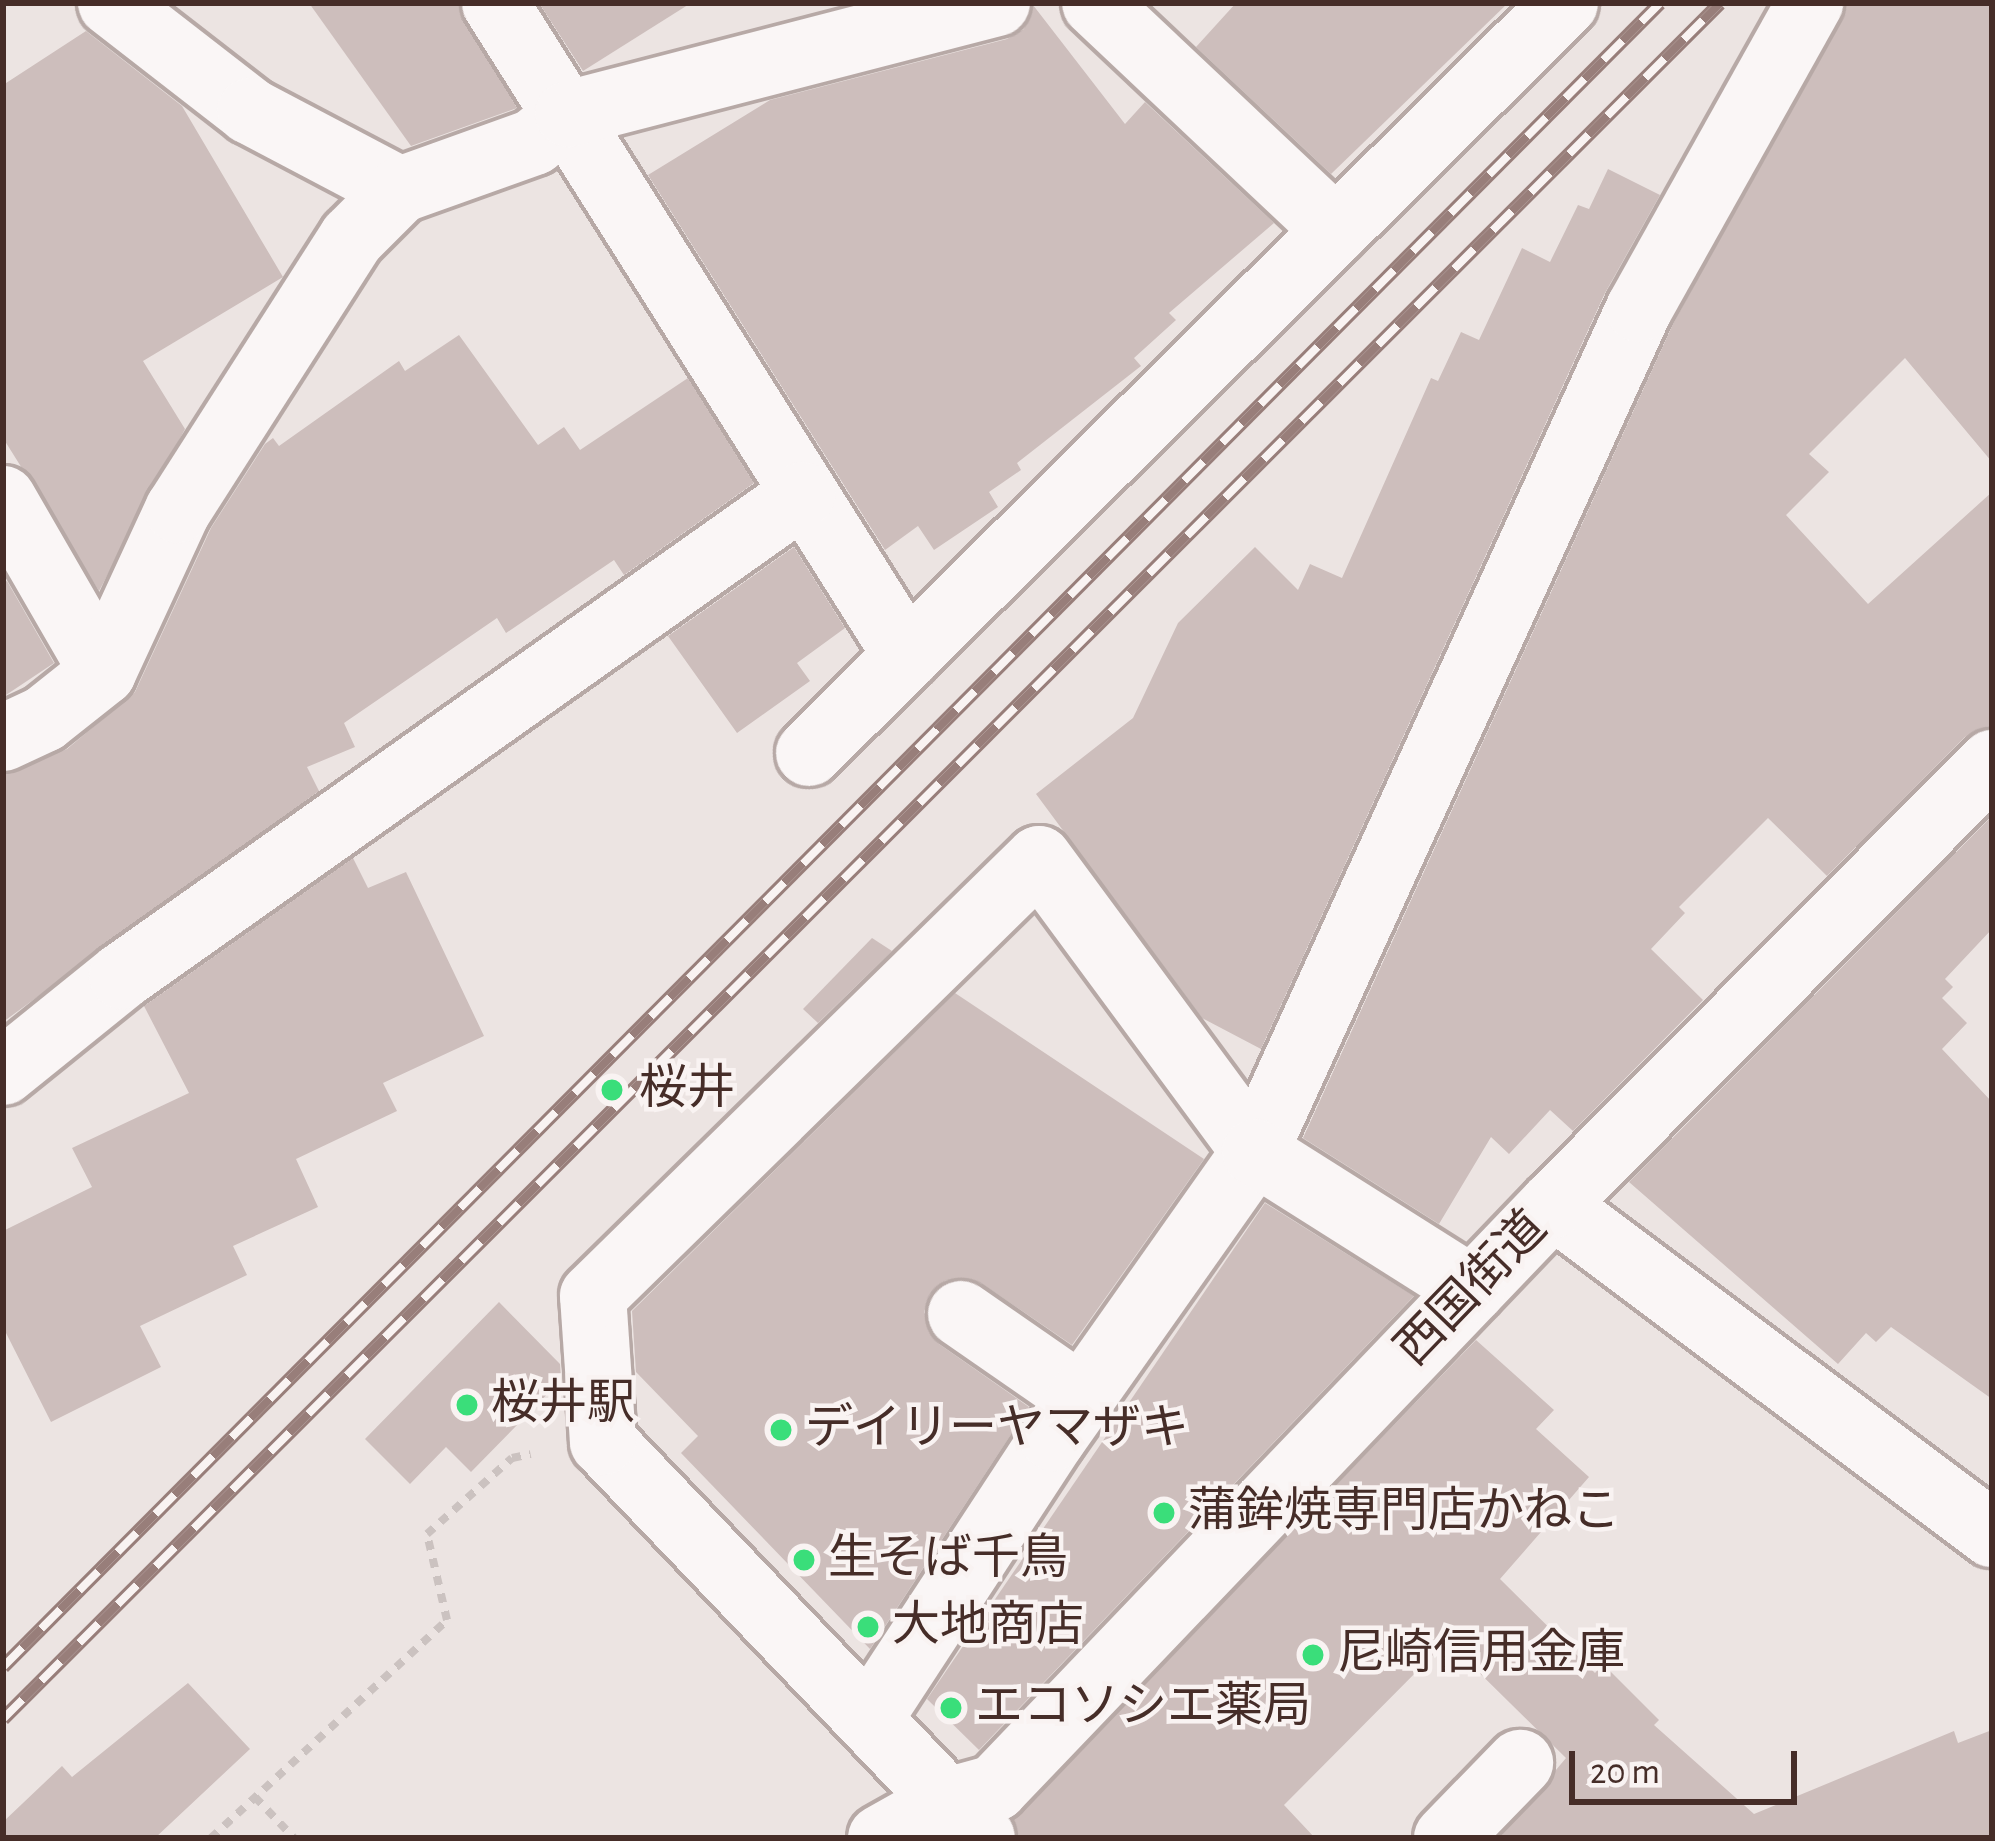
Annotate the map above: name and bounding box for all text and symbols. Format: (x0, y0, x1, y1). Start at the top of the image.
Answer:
place label: 桜井 (639, 1061, 735, 1119)
marker: 桜井 (596, 1074, 628, 1106)
street label: 西国街道 (1385, 1200, 1559, 1378)
place label: 桜井駅 (491, 1376, 635, 1434)
marker: 桜井駅 (454, 1392, 480, 1418)
place label: デイリーヤマザキ (805, 1401, 1189, 1459)
marker: デイリーヤマザキ (768, 1417, 794, 1443)
place label: 蒲鉾焼専門店かねこ (1188, 1484, 1620, 1542)
marker: 蒲鉾焼専門店かねこ (1151, 1500, 1177, 1526)
place label: 生そば千鳥 (828, 1531, 1068, 1589)
marker: 生そば千鳥 (791, 1547, 817, 1573)
place label: 大地商店 (892, 1598, 1084, 1656)
marker: 大地商店 (855, 1614, 881, 1640)
place label: 尼崎信用金庫 (1337, 1626, 1625, 1684)
marker: 尼崎信用金庫 (1300, 1642, 1326, 1668)
place label: エコソシエ薬局 (975, 1679, 1311, 1737)
marker: エコソシエ薬局 (938, 1695, 964, 1721)
scale bar (1575, 1727, 1803, 1801)
text: 20 m (1590, 1754, 1660, 1790)

